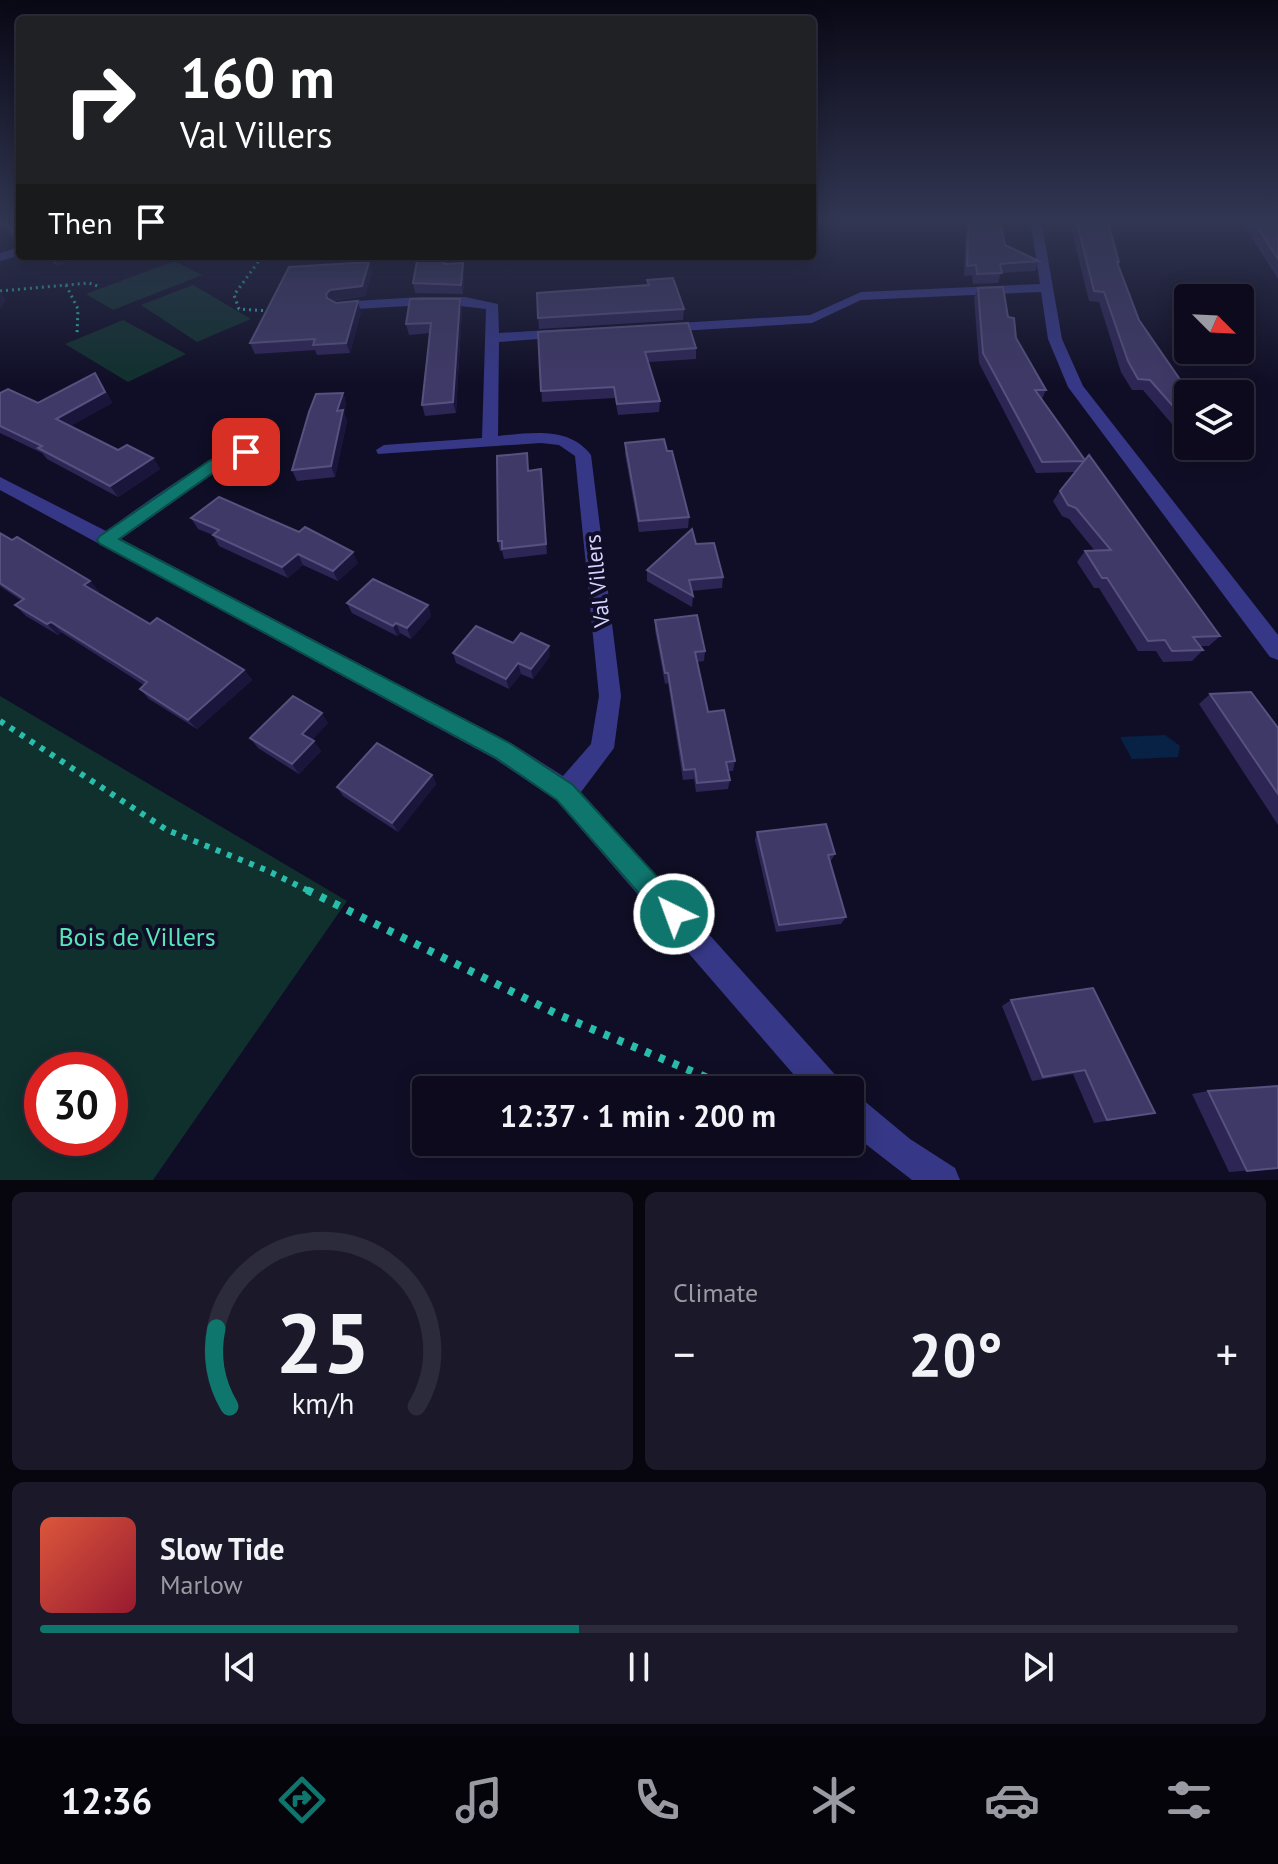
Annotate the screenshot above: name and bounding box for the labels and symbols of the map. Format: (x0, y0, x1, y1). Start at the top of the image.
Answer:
north arrow (1174, 284, 1254, 364)
pin (212, 418, 280, 486)
street label: Val Villers (578, 533, 616, 630)
position arrow (632, 872, 716, 956)
park label: Bois de Villers (58, 920, 216, 953)
speed limit sign: 30 (24, 1052, 128, 1156)

